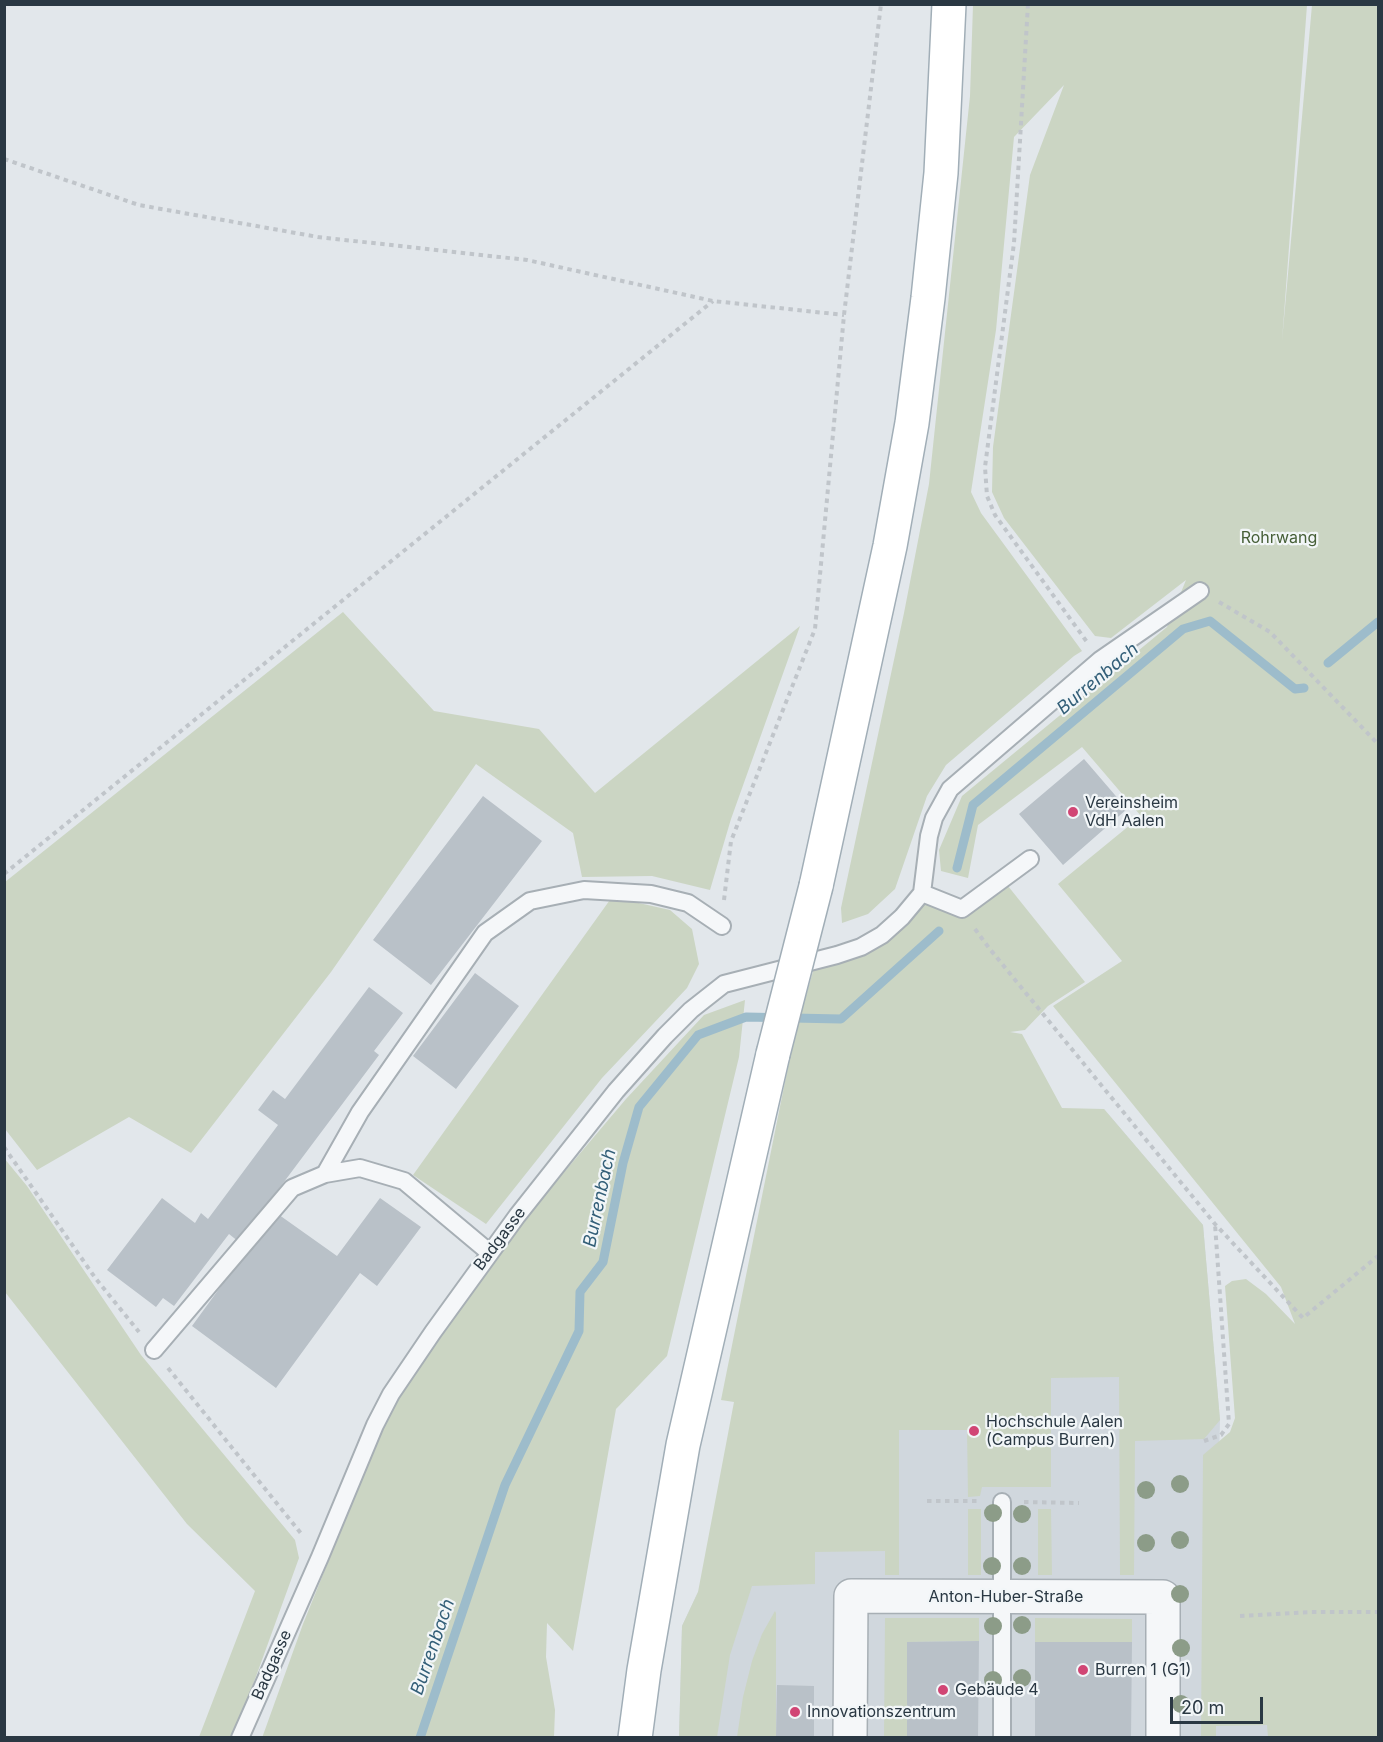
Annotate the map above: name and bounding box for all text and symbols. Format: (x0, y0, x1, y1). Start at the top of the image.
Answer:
park label: Rohrwang (1241, 528, 1317, 548)
water label: Burrenbach (1053, 639, 1143, 719)
place label: Vereinsheim VdH Aalen (1085, 793, 1178, 831)
marker: Vereinsheim VdH Aalen (1066, 805, 1080, 819)
water label: Burrenbach (579, 1147, 621, 1249)
street label: Badgasse (470, 1204, 530, 1274)
place label: Hochschule Aalen (Campus Burren) (986, 1412, 1123, 1450)
marker: Hochschule Aalen (Campus Burren) (967, 1424, 981, 1438)
street label: Anton-Huber-Straße (929, 1587, 1083, 1607)
water label: Burrenbach (407, 1596, 459, 1698)
street label: Badgasse (248, 1627, 296, 1703)
place label: Burren 1 (G1) (1095, 1660, 1191, 1680)
marker: Burren 1 (G1) (1076, 1663, 1090, 1677)
place label: Gebäude 4 (955, 1680, 1039, 1700)
marker: Gebäude 4 (936, 1683, 950, 1697)
scale bar (1173, 1685, 1266, 1723)
text: 20 m (1181, 1697, 1224, 1718)
place label: Innovationszentrum (807, 1702, 956, 1722)
marker: Innovationszentrum (788, 1705, 802, 1719)

